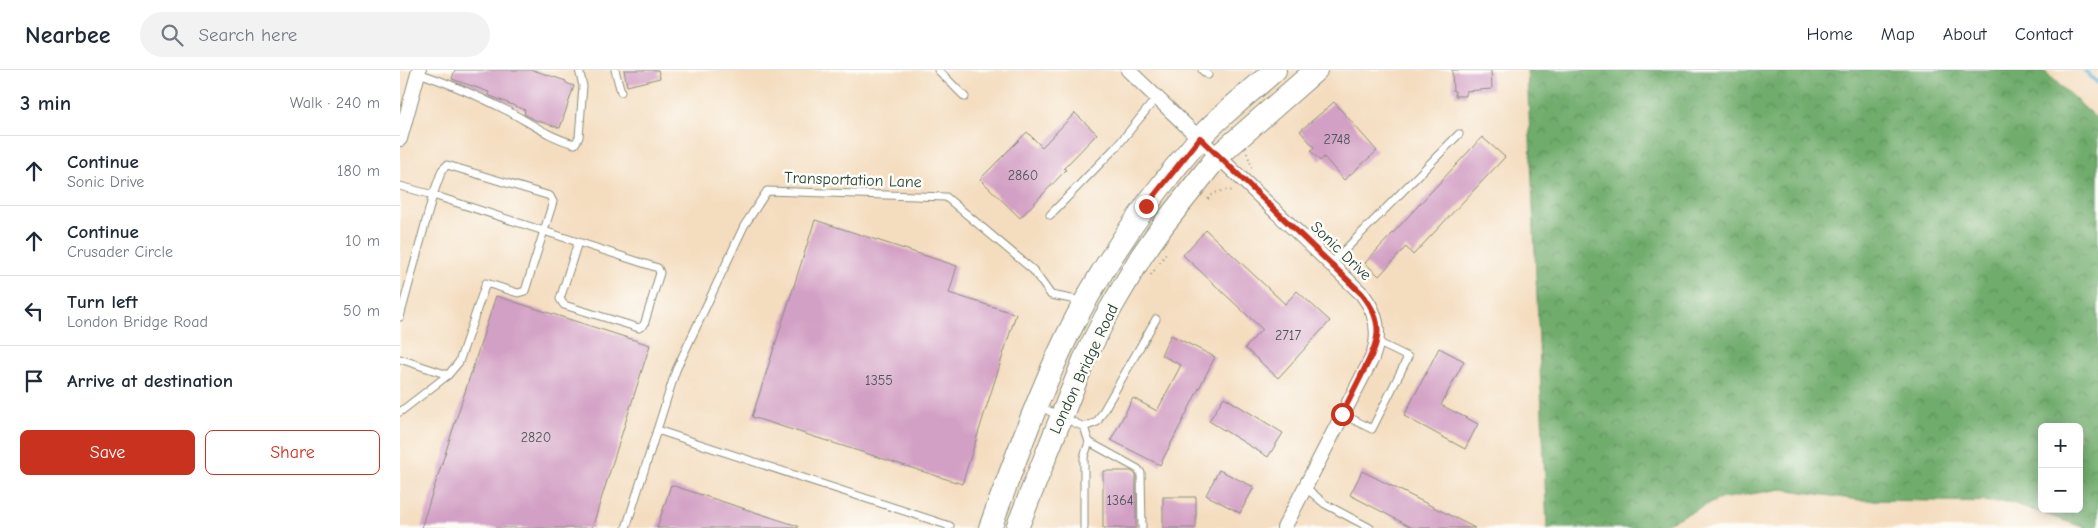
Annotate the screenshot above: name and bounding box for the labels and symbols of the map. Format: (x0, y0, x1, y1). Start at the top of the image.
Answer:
house number: 2748 (1324, 131, 1350, 148)
house number: 2860 (1008, 167, 1038, 184)
street label: Transportation Lane (784, 169, 922, 191)
route end (1135, 195, 1158, 218)
street label: Sonic Drive (1307, 218, 1375, 284)
street label: London Bridge Road (1046, 301, 1122, 437)
house number: 2717 (1275, 327, 1301, 344)
house number: 1355 (865, 372, 893, 389)
route start (1331, 403, 1354, 426)
house number: 2820 (521, 429, 551, 446)
house number: 1364 (1107, 492, 1134, 509)

